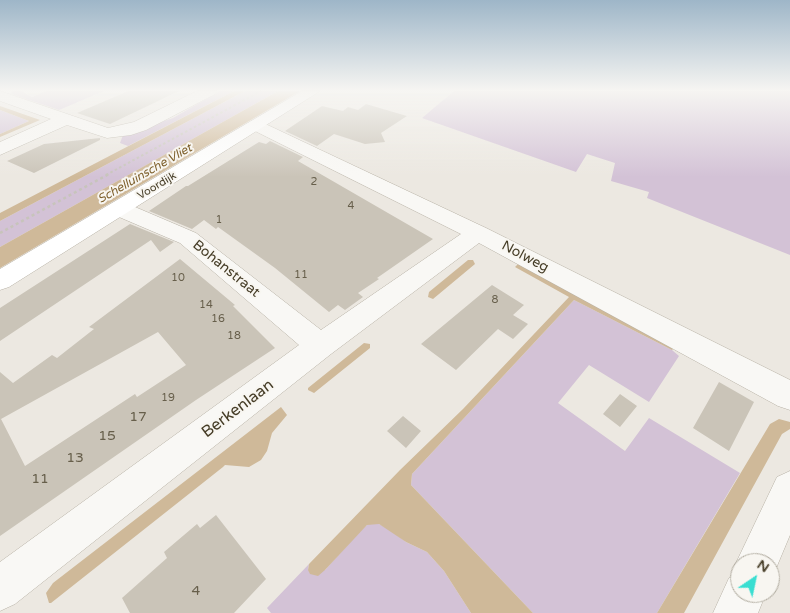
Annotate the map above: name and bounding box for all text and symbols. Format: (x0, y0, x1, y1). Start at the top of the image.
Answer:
water label: Schelluinsche Vliet (95, 141, 195, 207)
street label: Voordijk (135, 169, 179, 203)
house number: 2 (311, 175, 317, 189)
house number: 4 (348, 199, 354, 213)
house number: 1 (216, 213, 222, 227)
street label: Bohanstraat (189, 237, 263, 301)
street label: Nolweg (499, 238, 551, 276)
house number: 11 (294, 268, 308, 282)
house number: 10 (171, 271, 185, 285)
house number: 8 (492, 293, 498, 307)
house number: 14 (199, 298, 213, 312)
house number: 16 (211, 312, 225, 326)
house number: 18 (227, 329, 241, 343)
street label: Berkenlaan (198, 376, 278, 442)
house number: 19 (161, 391, 175, 405)
house number: 17 (129, 409, 147, 425)
house number: 15 (98, 428, 116, 444)
house number: 13 (66, 450, 84, 466)
house number: 11 (31, 471, 49, 487)
north arrow (730, 553, 780, 603)
text: N (754, 556, 773, 576)
house number: 4 (192, 583, 200, 599)

